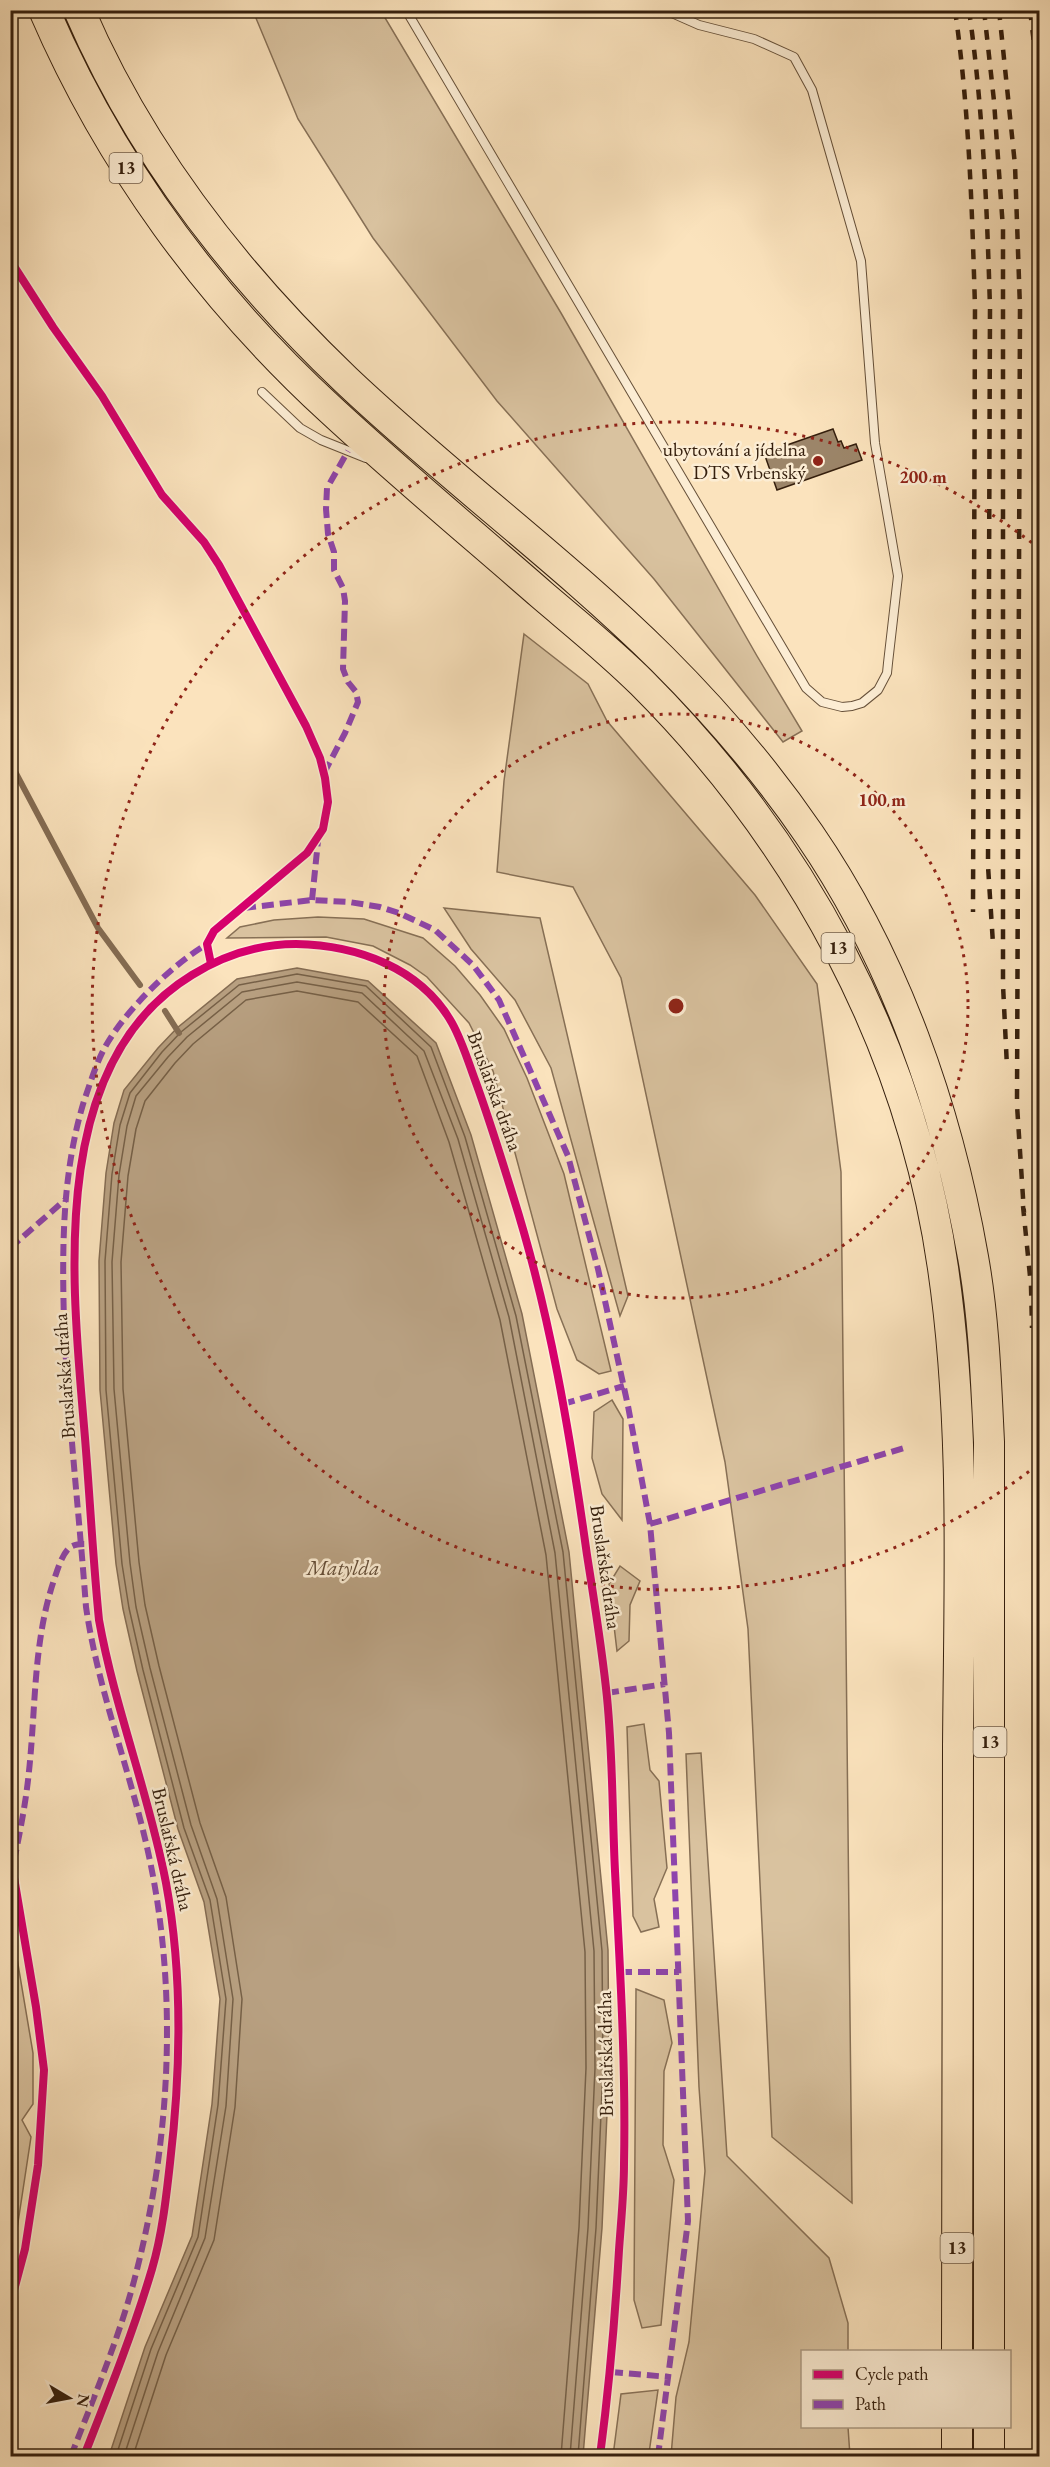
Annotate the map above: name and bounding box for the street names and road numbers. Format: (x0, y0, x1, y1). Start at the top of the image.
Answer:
road number: 13 (110, 153, 142, 183)
road number: 13 (822, 933, 854, 963)
street label: Bruslařská dráha (461, 1027, 529, 1155)
street label: Bruslařská dráha (47, 1312, 81, 1440)
street label: Bruslařská dráha (584, 1503, 628, 1631)
road number: 13 (974, 1727, 1006, 1757)
street label: Bruslařská dráha (146, 1785, 200, 1913)
street label: Bruslařská dráha (591, 1991, 619, 2117)
road number: 13 (940, 2233, 974, 2263)

